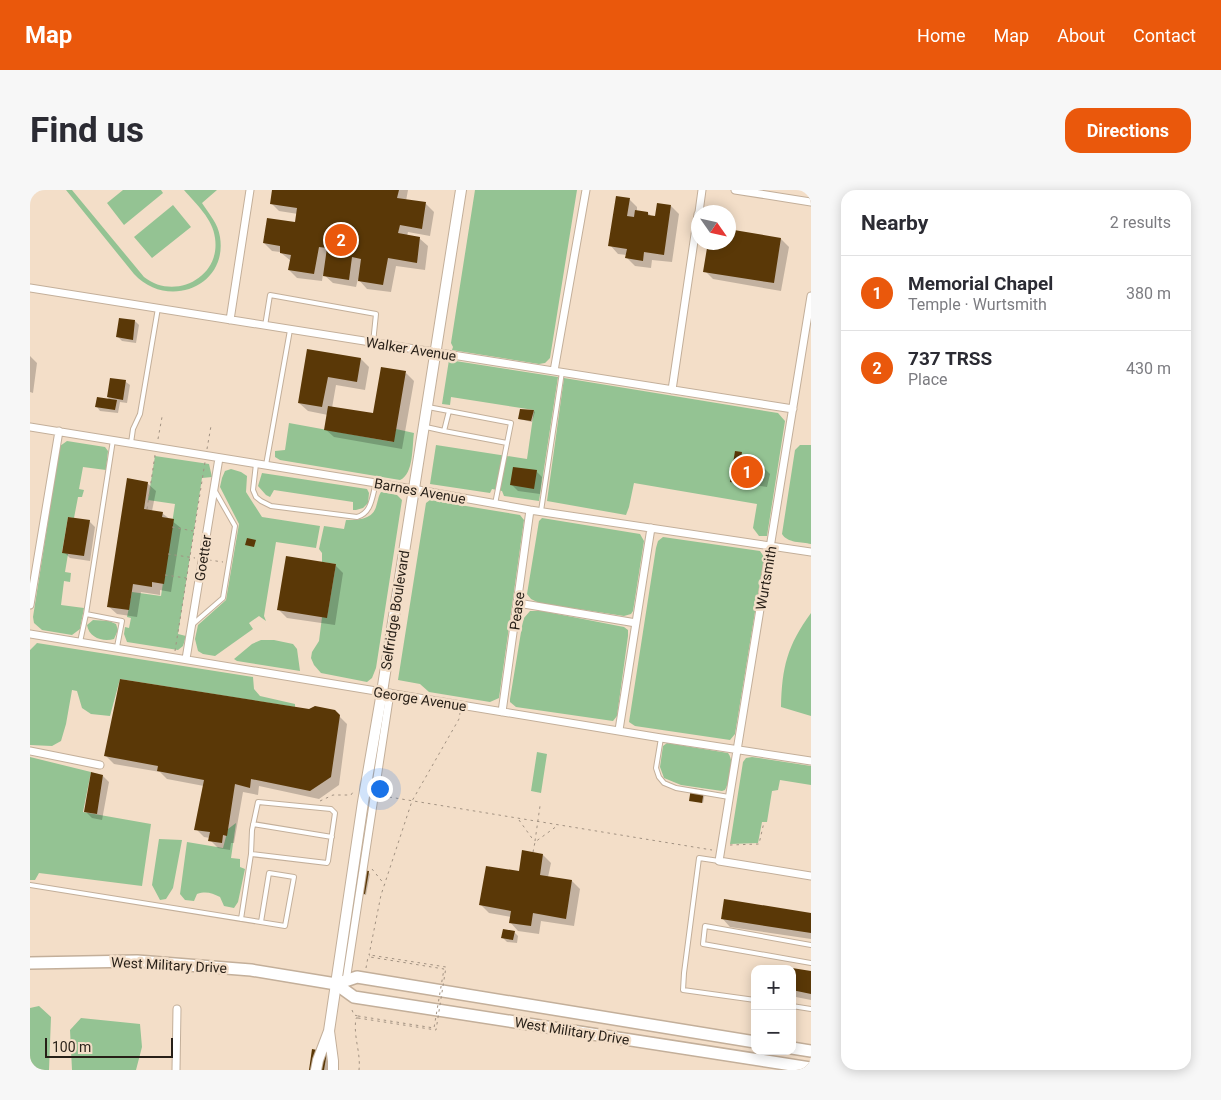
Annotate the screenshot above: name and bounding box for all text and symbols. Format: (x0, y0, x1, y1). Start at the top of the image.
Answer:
text: Map (25, 21, 72, 49)
text: Home (917, 25, 966, 46)
text: Map (994, 25, 1029, 46)
text: About (1057, 25, 1105, 46)
text: Contact (1133, 25, 1196, 46)
button: Directions (1065, 108, 1191, 153)
text: Find us (30, 110, 144, 151)
north arrow (691, 205, 736, 250)
text: Nearby (861, 211, 928, 235)
text: 2 results (1110, 213, 1171, 232)
pin: 2 (325, 221, 357, 259)
text: Memorial Chapel (908, 272, 1053, 295)
text: 1 (872, 284, 882, 303)
text: 380 m (1126, 284, 1171, 303)
text: Temple · Wurtsmith (908, 295, 1047, 314)
street label: Walker Avenue (365, 334, 457, 364)
text: 737 TRSS (908, 347, 992, 370)
text: 2 (872, 359, 882, 378)
text: 430 m (1126, 359, 1171, 378)
text: Place (908, 370, 948, 389)
pin: 1 (731, 453, 763, 491)
street label: Barnes Avenue (373, 475, 467, 507)
street label: Goetter (191, 534, 215, 582)
street label: Wurtsmith (752, 545, 780, 611)
street label: Selfridge Boulevard (378, 549, 412, 671)
street label: Pease (506, 591, 528, 631)
street label: George Avenue (372, 684, 468, 714)
your location (367, 776, 393, 802)
street label: West Military Drive (111, 954, 227, 976)
map controls (751, 965, 796, 1055)
button: + (751, 965, 796, 1010)
button: − (751, 1010, 796, 1055)
street label: West Military Drive (513, 1014, 631, 1048)
scale bar (45, 1035, 172, 1058)
text: 100 m (52, 1039, 91, 1055)

